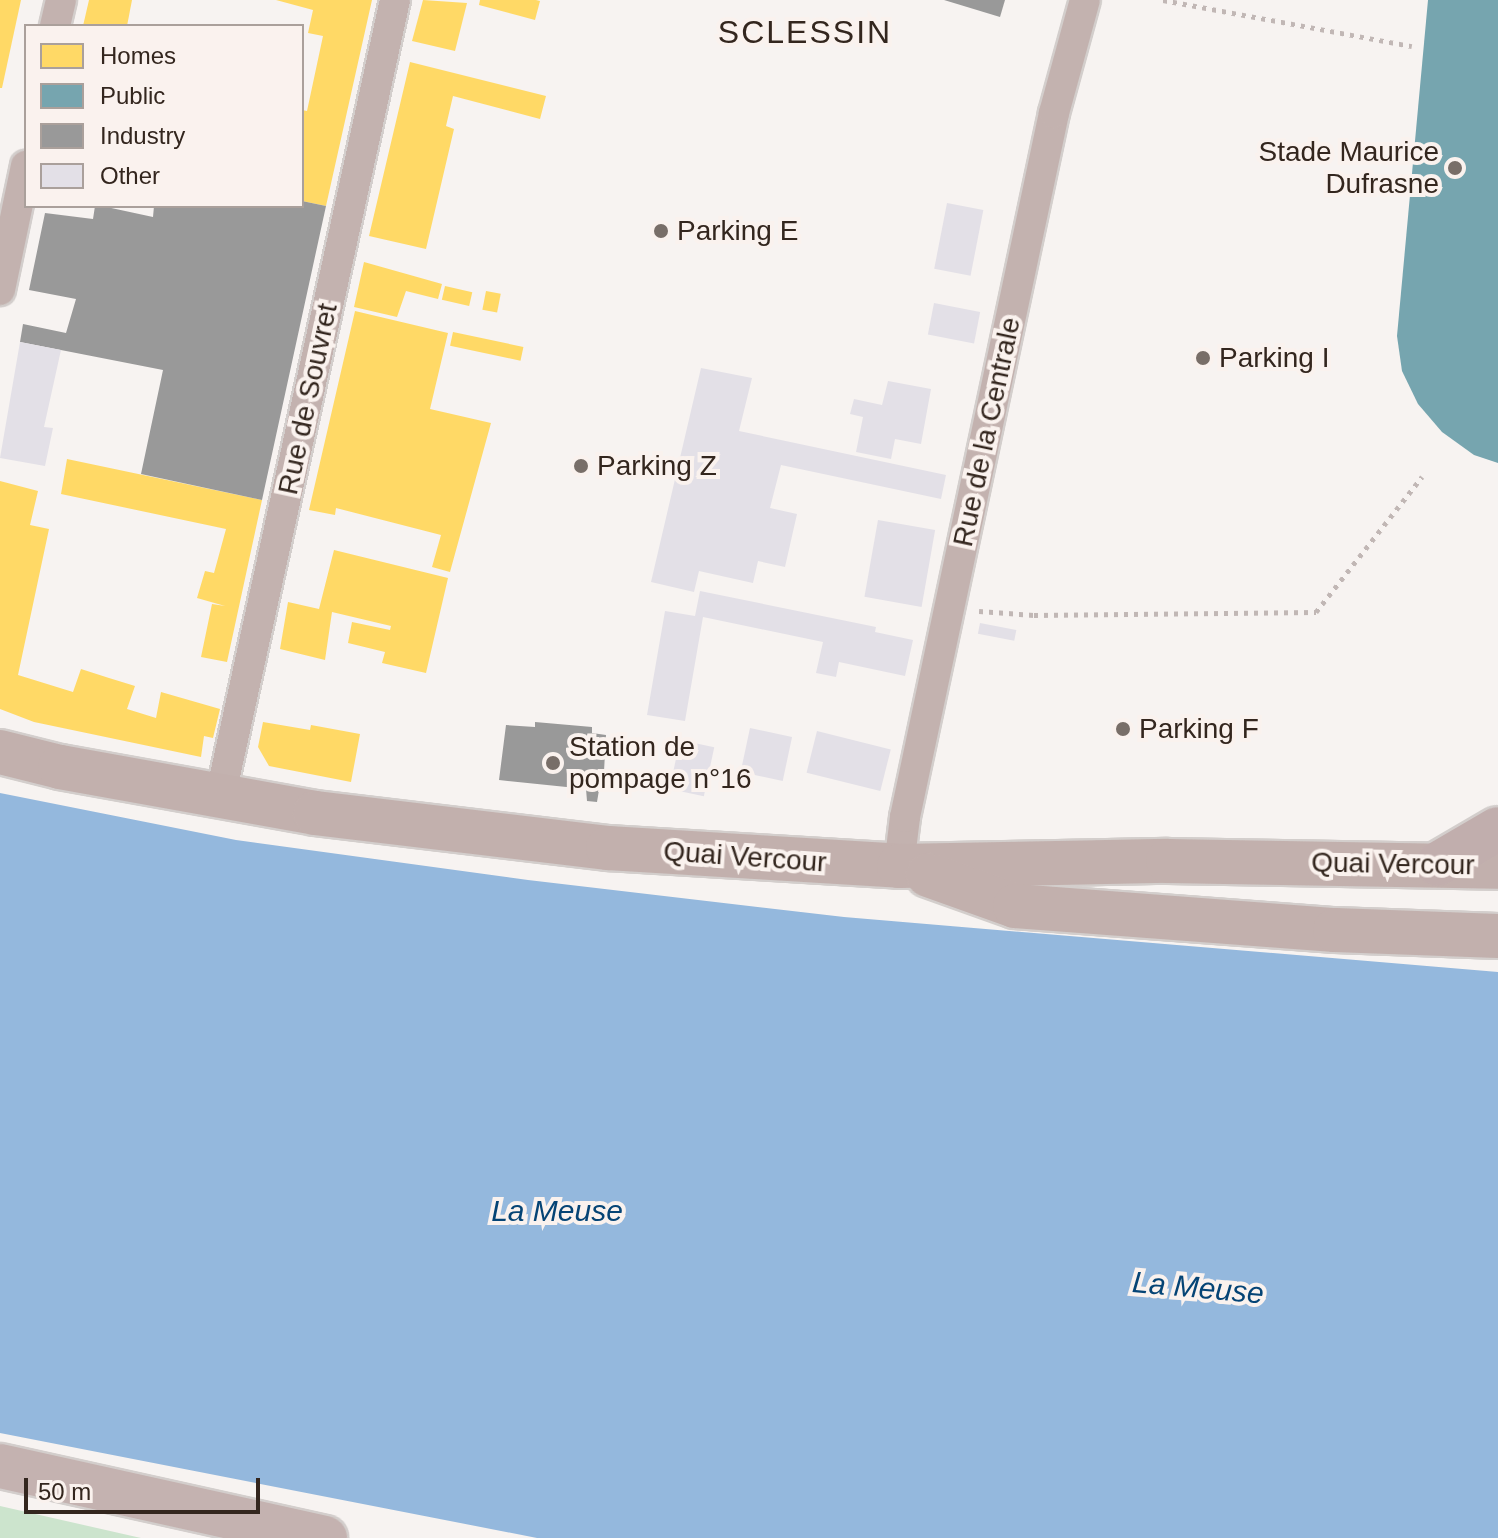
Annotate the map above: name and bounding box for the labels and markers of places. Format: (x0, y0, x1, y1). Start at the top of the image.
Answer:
place label: Stade Maurice Dufrasne (1258, 135, 1439, 201)
marker: Stade Maurice Dufrasne (1446, 159, 1464, 177)
place label: Parking E (677, 214, 798, 248)
marker: Parking E (652, 222, 670, 240)
place label: Parking I (1219, 341, 1329, 375)
marker: Parking I (1194, 349, 1212, 367)
place label: Parking Z (597, 449, 717, 483)
marker: Parking Z (572, 457, 590, 475)
place label: Parking F (1139, 712, 1259, 746)
marker: Parking F (1114, 720, 1132, 738)
place label: Station de pompage n°16 (569, 730, 751, 796)
marker: Station de pompage n°16 (544, 754, 562, 772)

